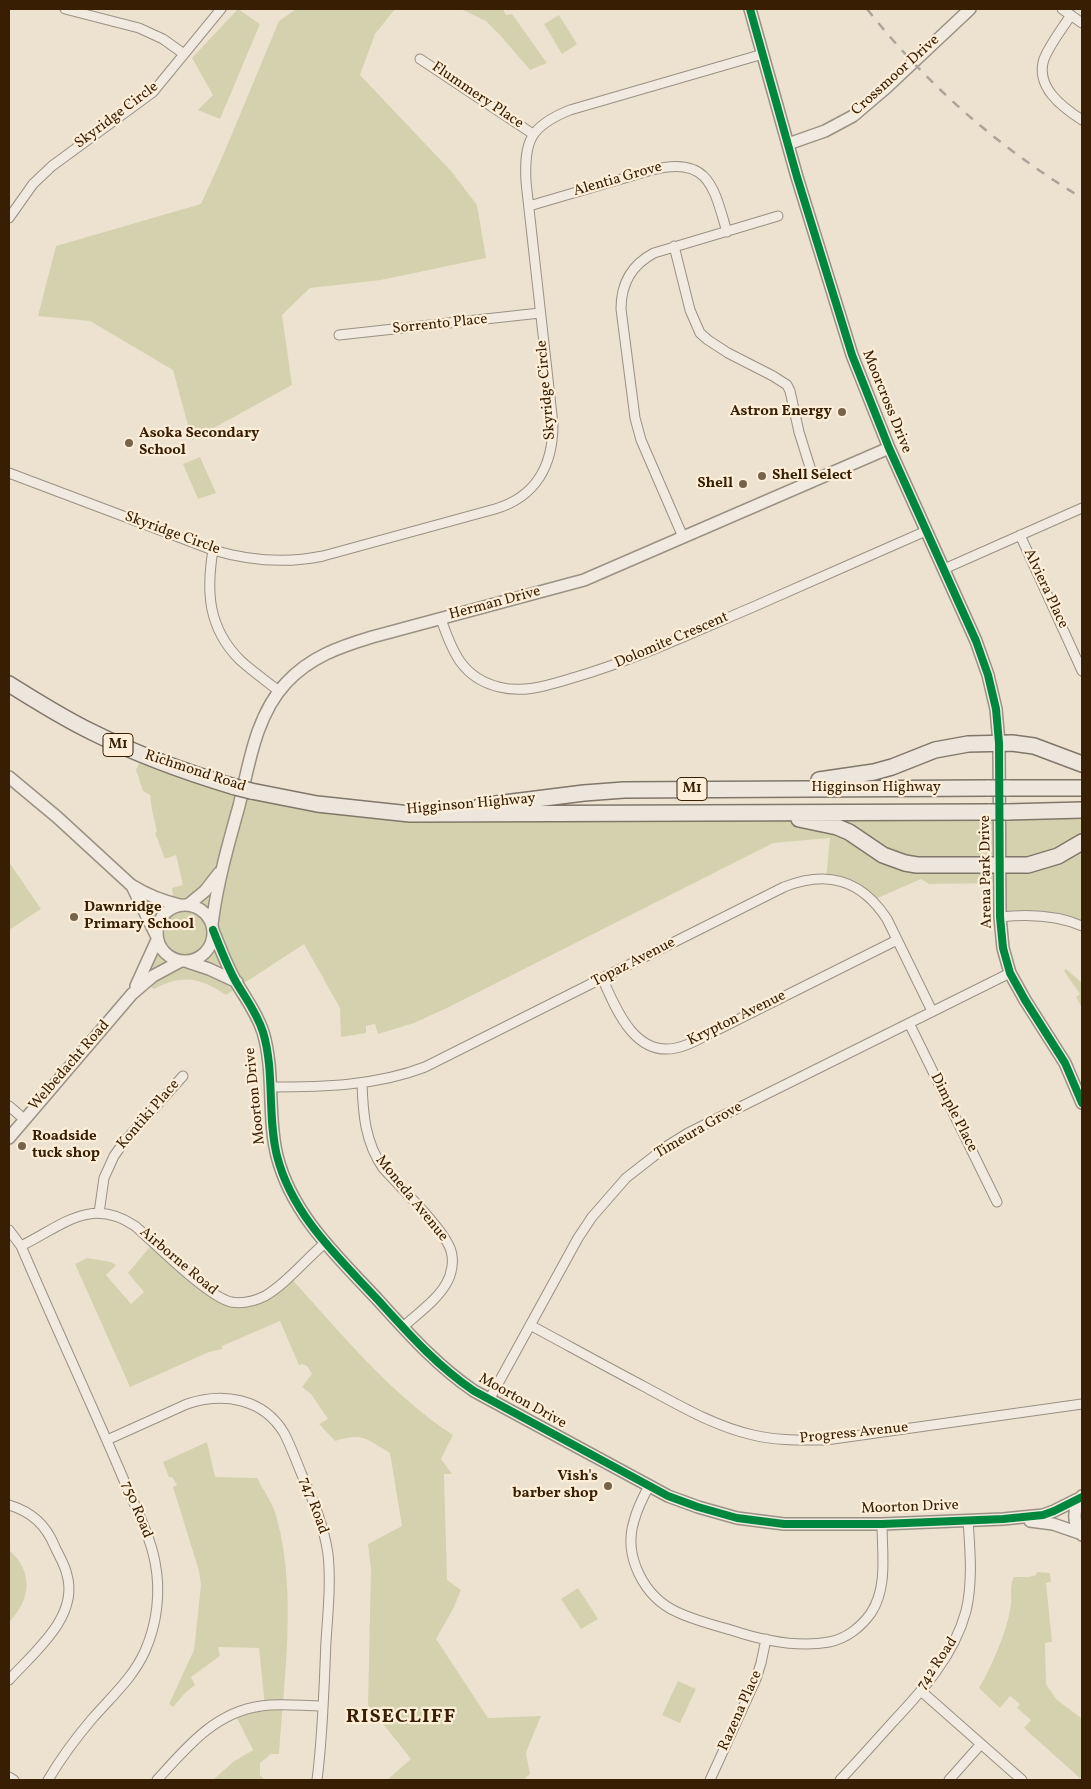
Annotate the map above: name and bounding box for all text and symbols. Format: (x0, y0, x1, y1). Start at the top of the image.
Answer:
street label: Crossmoor Drive (848, 32, 944, 120)
street label: Flummery Place (428, 59, 526, 133)
street label: Skyridge Circle (72, 79, 162, 153)
street label: Alentia Grove (572, 159, 664, 201)
street label: Sorrento Place (392, 311, 488, 339)
street label: Skyridge Circle (534, 339, 560, 441)
street label: Moorcross Drive (857, 348, 915, 456)
place label: Astron Energy (730, 403, 832, 421)
marker: Astron Energy (836, 406, 848, 418)
place label: Asoka Secondary School (139, 425, 259, 460)
marker: Asoka Secondary School (123, 437, 135, 449)
place label: Shell Select (772, 467, 852, 485)
marker: Shell Select (756, 470, 768, 482)
place label: Shell (697, 475, 733, 493)
marker: Shell (737, 478, 749, 490)
street label: Skyridge Circle (122, 508, 222, 560)
street label: Alviera Place (1019, 546, 1071, 632)
street label: Herman Drive (447, 583, 543, 625)
street label: Dolomite Crescent (612, 609, 732, 673)
road number: M1 (103, 734, 133, 756)
street label: Richmond Road (142, 747, 248, 797)
road number: M1 (677, 778, 707, 801)
street label: Higginson Highway (811, 779, 941, 797)
street label: Higginson Highway (406, 790, 536, 820)
street label: Arena Park Drive (977, 815, 997, 929)
place label: Dawnridge Primary School (84, 899, 194, 934)
marker: Dawnridge Primary School (68, 911, 80, 923)
street label: Topaz Avenue (589, 934, 679, 992)
street label: Krypton Avenue (685, 987, 789, 1051)
street label: Welbedacht Road (26, 1017, 114, 1115)
street label: Moorton Drive (242, 1047, 270, 1145)
street label: Dimple Place (925, 1070, 981, 1156)
street label: Kontiki Place (114, 1076, 184, 1154)
street label: Timeura Grove (652, 1099, 746, 1163)
place label: Roadside tuck shop (32, 1128, 100, 1163)
marker: Roadside tuck shop (16, 1140, 28, 1152)
street label: Moneda Avenue (371, 1152, 451, 1246)
street label: Airborne Road (135, 1224, 221, 1300)
street label: Moorton Drive (475, 1370, 569, 1434)
street label: Progress Avenue (799, 1419, 909, 1449)
place label: Vish's barber shop (513, 1468, 598, 1503)
street label: 747 Road (294, 1475, 332, 1537)
street label: 750 Road (116, 1479, 156, 1541)
marker: Vish's barber shop (602, 1480, 614, 1492)
street label: Moorton Drive (861, 1497, 959, 1519)
street label: 742 Road (914, 1634, 962, 1694)
street label: Razena Place (715, 1668, 767, 1754)
district label: RISECLIFF (345, 1706, 457, 1730)

